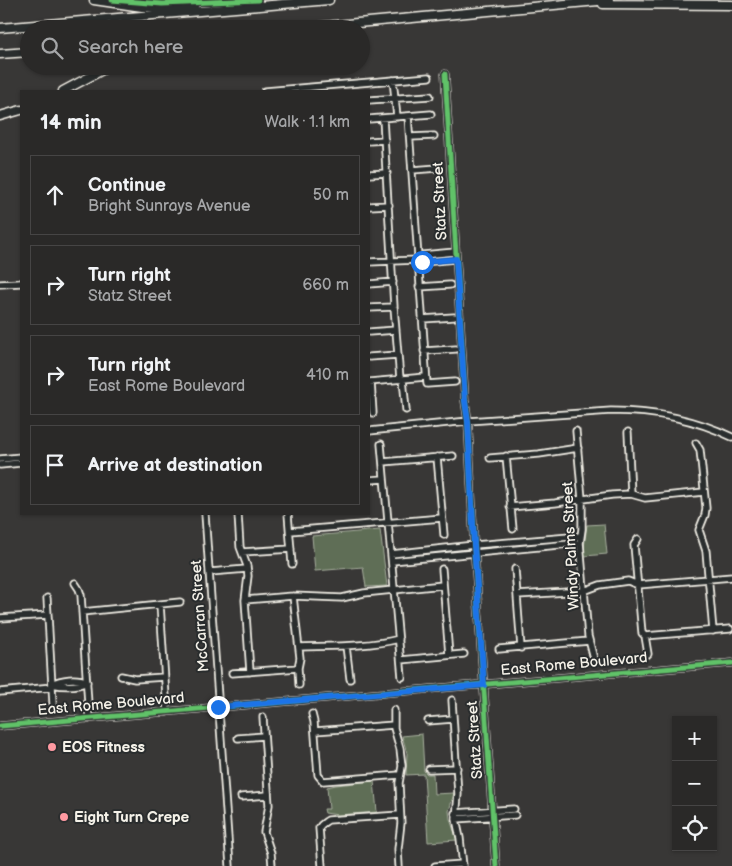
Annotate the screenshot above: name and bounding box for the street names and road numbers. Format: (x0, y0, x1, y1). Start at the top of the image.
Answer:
street label: Statz Street (428, 161, 452, 241)
street label: Windy Palms Street (558, 481, 584, 611)
street label: McCarran Street (187, 559, 213, 673)
street label: East Rome Boulevard (500, 648, 648, 680)
street label: East Rome Boulevard (37, 688, 185, 720)
street label: Statz Street (463, 700, 487, 780)

